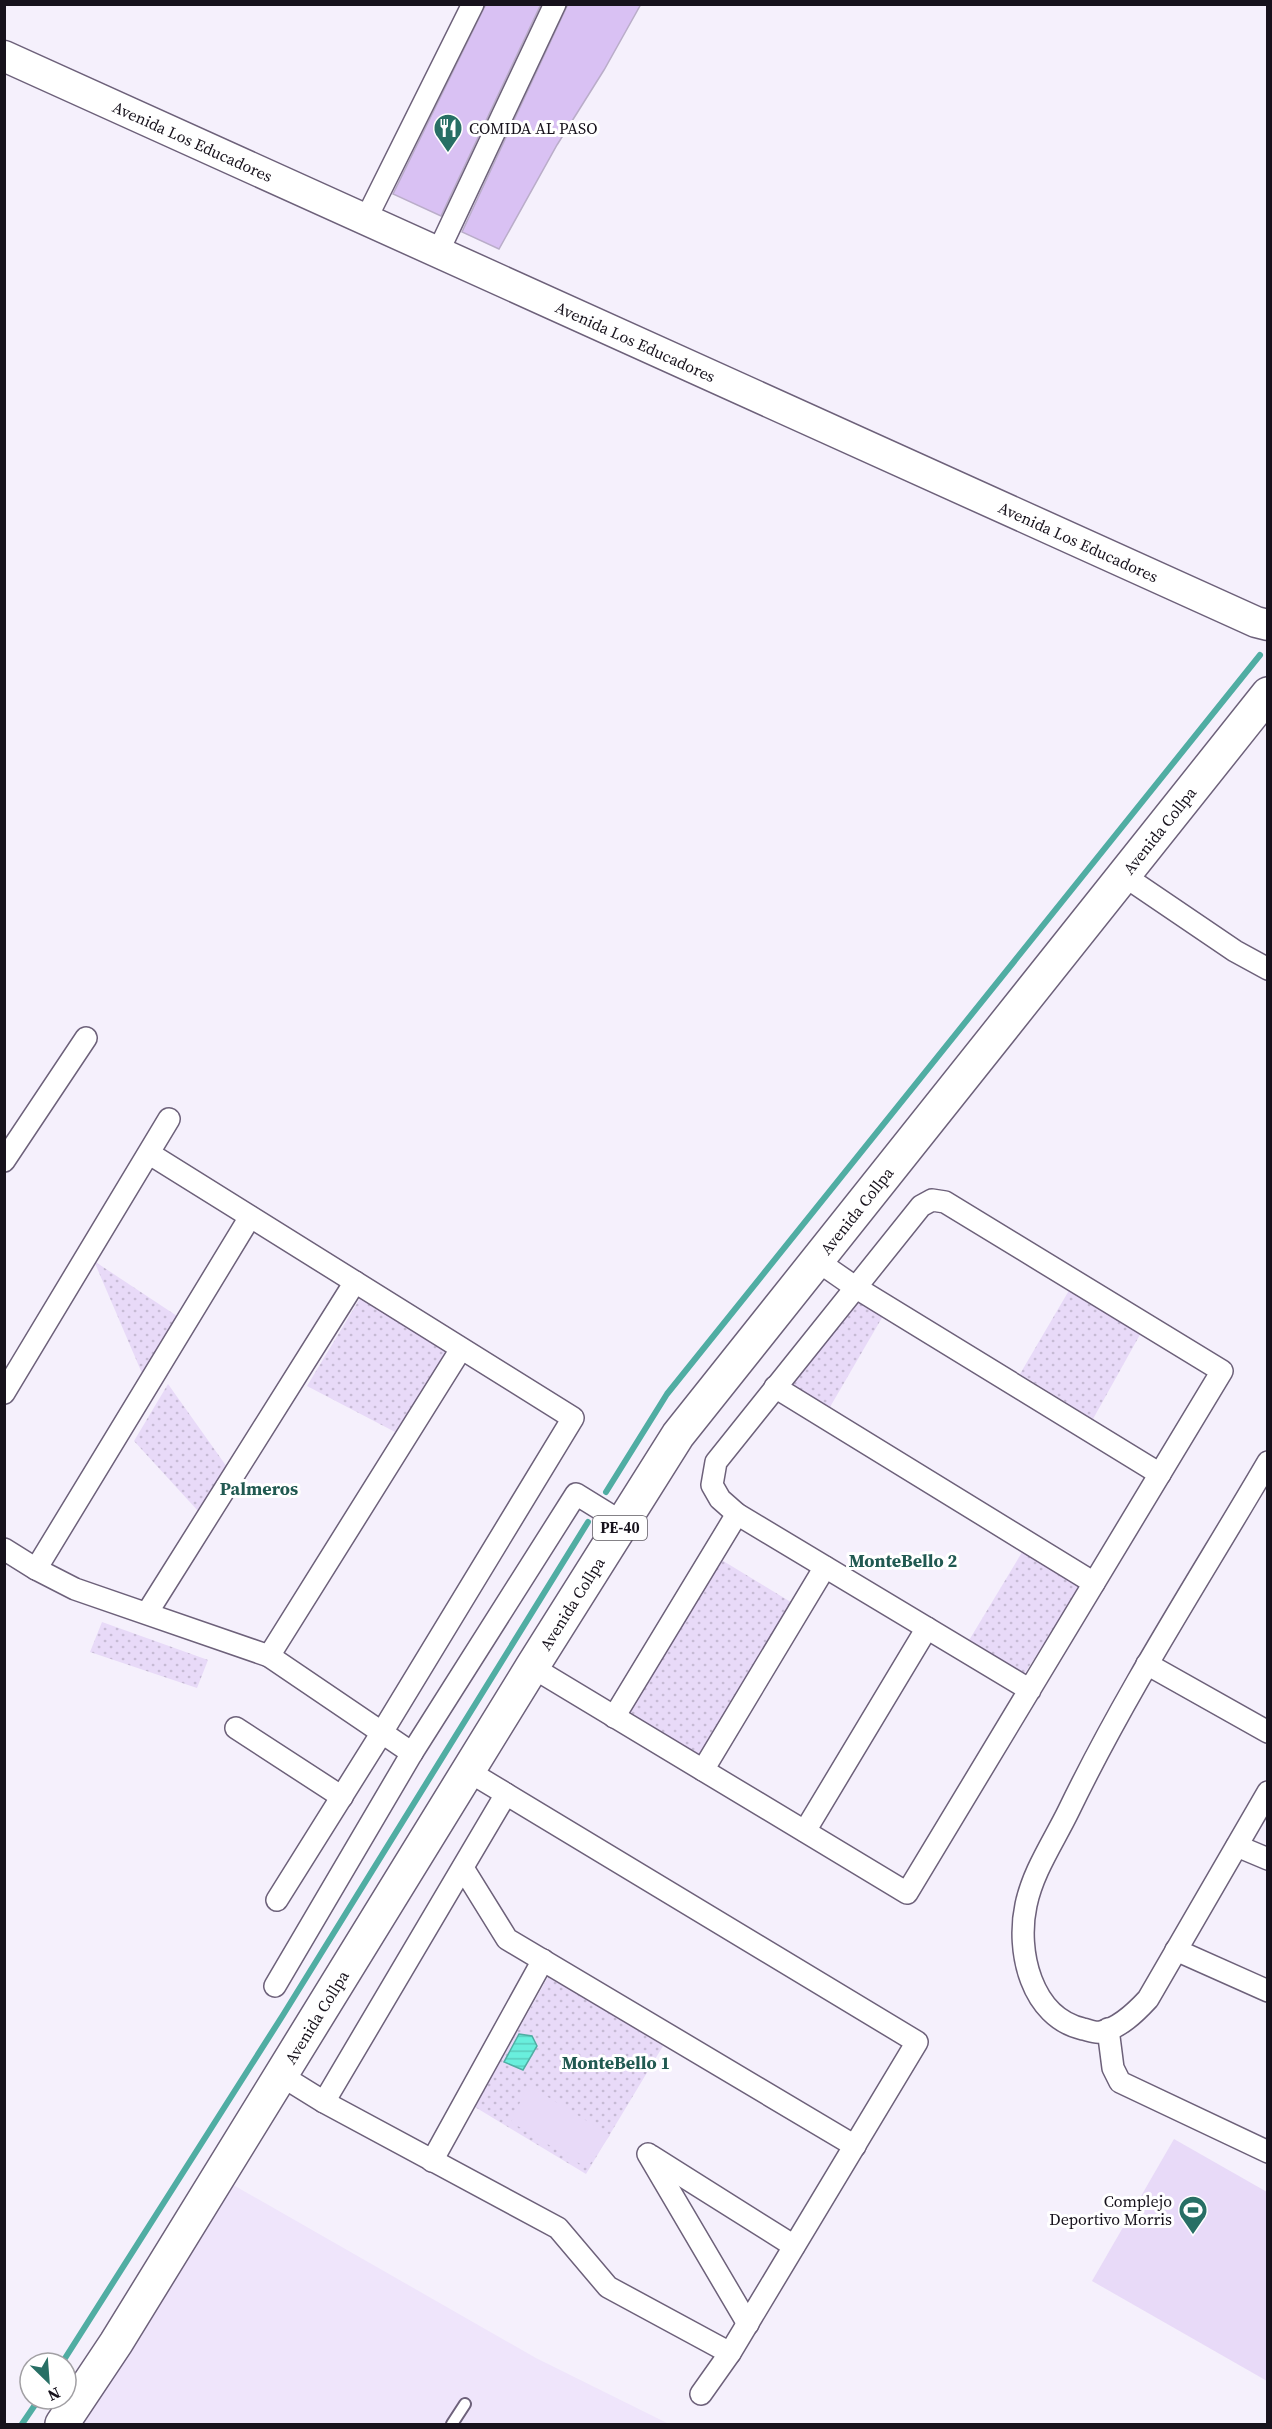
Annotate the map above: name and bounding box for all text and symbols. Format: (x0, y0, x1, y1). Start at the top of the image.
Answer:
street label: Avenida Los Educadores (109, 96, 276, 187)
restaurant icon: COMIDA AL PASO (432, 112, 464, 154)
place label: COMIDA AL PASO (469, 117, 598, 139)
street label: Avenida Los Educadores (552, 296, 719, 387)
street label: Avenida Los Educadores (995, 496, 1162, 587)
street label: Avenida Collpa (1118, 781, 1202, 879)
street label: Avenida Collpa (815, 1162, 899, 1259)
district label: Palmeros (220, 1476, 298, 1501)
road number: PE-40 (593, 1516, 647, 1540)
district label: MonteBello 2 (849, 1548, 958, 1573)
street label: Avenida Collpa (534, 1552, 610, 1654)
street label: Avenida Collpa (279, 1965, 354, 2068)
district label: MonteBello 1 (562, 2050, 670, 2075)
place label: Complejo Deportivo Morris (1049, 2190, 1172, 2230)
sports icon: Complejo Deportivo Morris (1177, 2194, 1209, 2236)
north arrow (18, 2351, 78, 2411)
text: N (44, 2382, 64, 2407)

